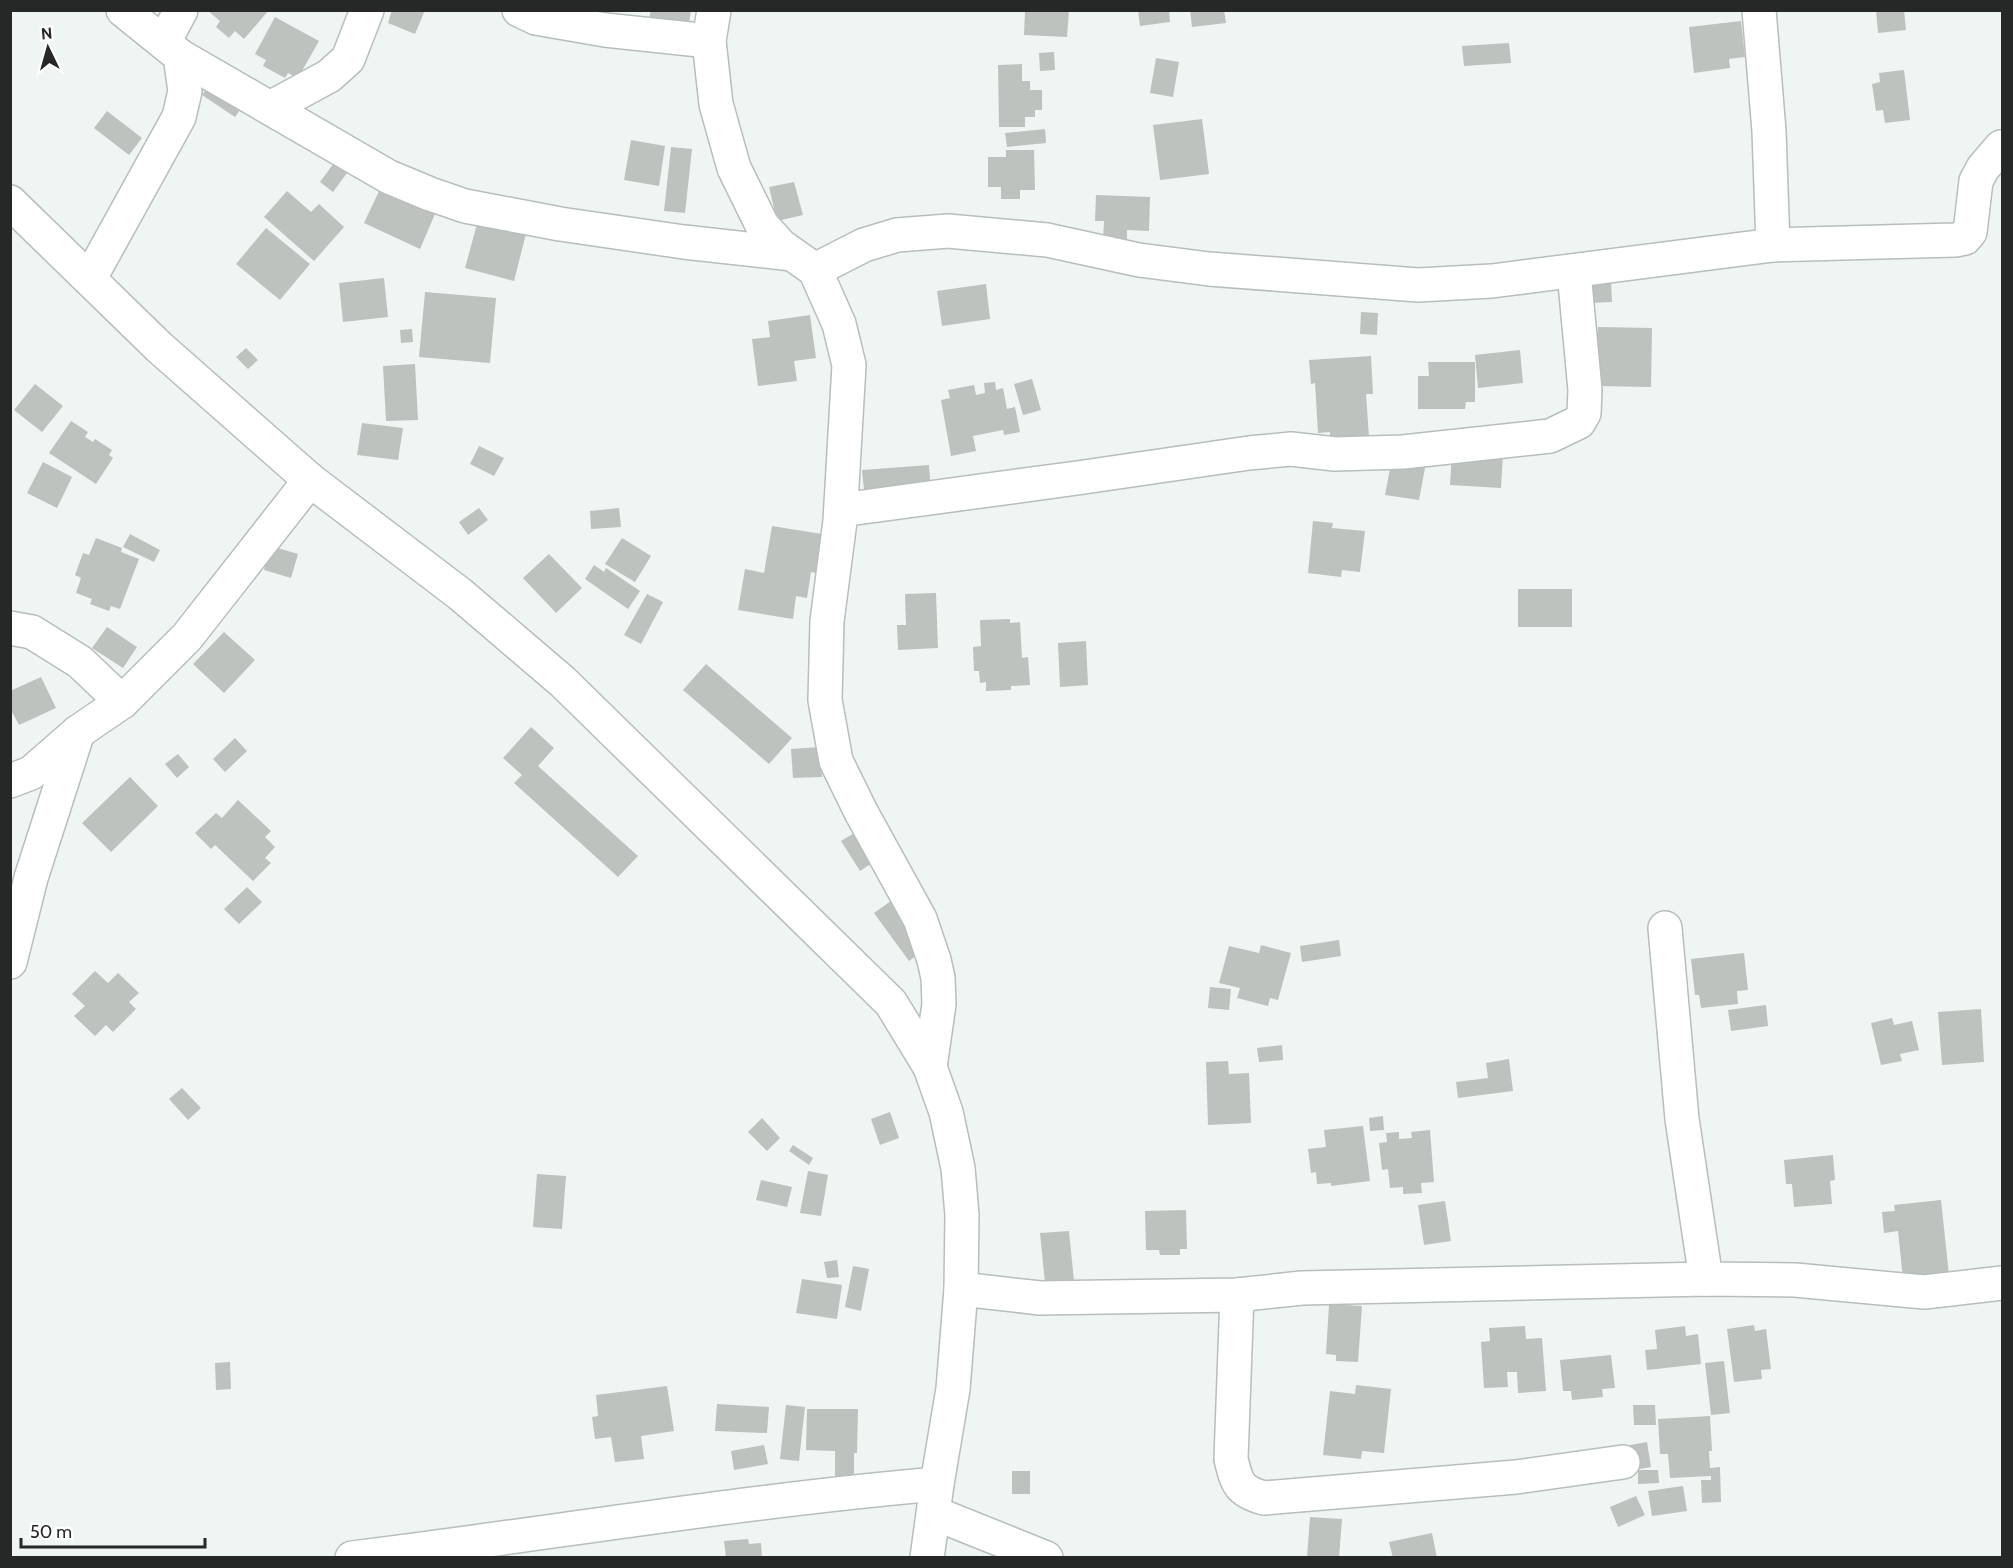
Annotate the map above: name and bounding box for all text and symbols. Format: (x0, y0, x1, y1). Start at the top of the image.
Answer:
north arrow (18, 18, 78, 78)
text: N (40, 24, 53, 44)
scale bar (21, 1511, 206, 1549)
text: 50 m (30, 1521, 72, 1543)

